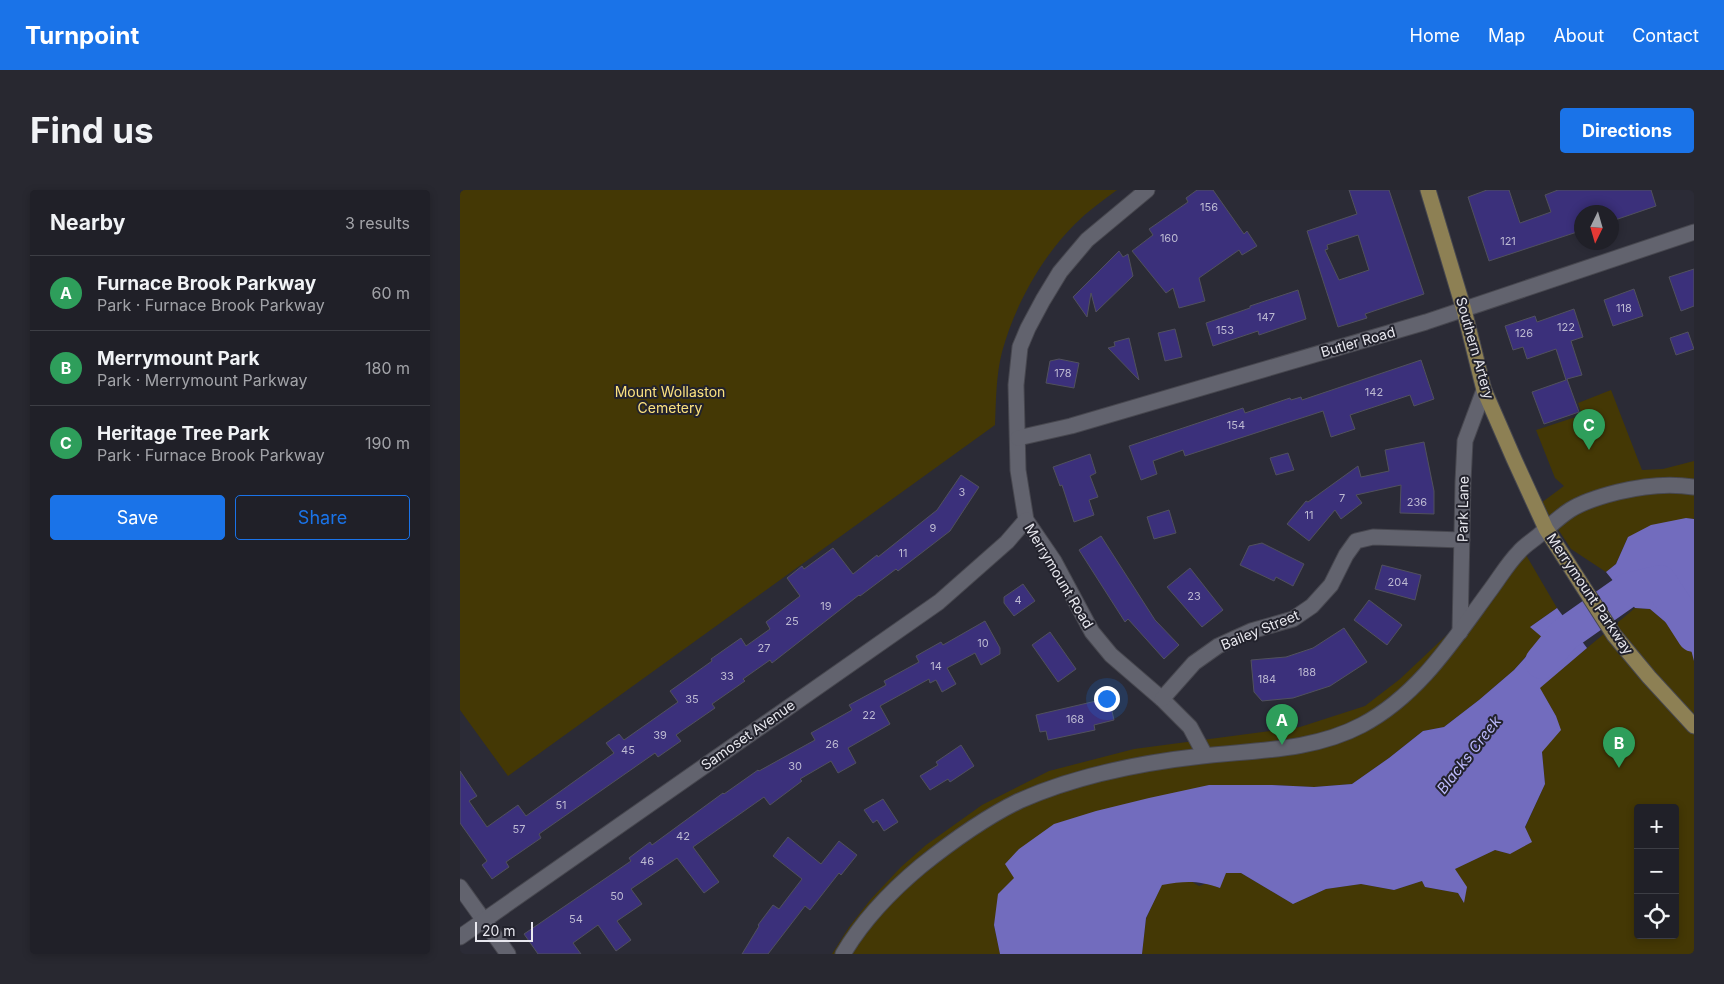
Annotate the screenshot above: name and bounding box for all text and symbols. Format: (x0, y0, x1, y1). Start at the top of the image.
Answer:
text: Turnpoint (25, 21, 139, 50)
text: Home (1410, 25, 1460, 46)
text: Map (1488, 25, 1525, 46)
text: About (1553, 25, 1604, 46)
text: Contact (1632, 25, 1699, 46)
button: Directions (1560, 108, 1694, 153)
text: Find us (30, 109, 154, 151)
house number: 156 (1200, 200, 1218, 214)
north arrow (1574, 205, 1619, 250)
text: Nearby (50, 210, 125, 235)
text: 3 results (345, 213, 410, 233)
house number: 160 (1160, 231, 1178, 245)
house number: 121 (1500, 234, 1516, 248)
text: Furnace Brook Parkway (97, 272, 316, 295)
text: A (60, 283, 72, 303)
text: 60 m (371, 283, 410, 303)
text: Park · Furnace Brook Parkway (97, 295, 325, 315)
street label: Southern Artery (1453, 295, 1498, 401)
house number: 118 (1616, 301, 1632, 315)
house number: 147 (1257, 310, 1275, 324)
house number: 122 (1557, 320, 1575, 334)
house number: 153 (1216, 323, 1234, 337)
street label: Butler Road (1319, 323, 1397, 360)
house number: 126 (1515, 326, 1533, 340)
text: Merrymount Park (97, 347, 260, 370)
text: B (61, 358, 71, 378)
text: 180 m (365, 358, 410, 378)
house number: 178 (1054, 366, 1072, 380)
text: Park · Merrymount Parkway (97, 370, 308, 390)
park label: Mount Wollaston Cemetery (615, 383, 725, 416)
house number: 142 (1365, 385, 1383, 399)
pin: C (1573, 409, 1605, 450)
house number: 154 (1227, 418, 1245, 432)
text: Heritage Tree Park (97, 422, 270, 445)
text: C (60, 433, 72, 453)
text: 190 m (365, 433, 410, 453)
text: Park · Furnace Brook Parkway (97, 445, 325, 465)
street label: Park Lane (1453, 476, 1472, 542)
house number: 3 (959, 485, 966, 499)
house number: 7 (1339, 491, 1345, 505)
button: Save (50, 495, 225, 540)
button: Share (235, 495, 410, 540)
house number: 236 (1407, 495, 1427, 509)
house number: 11 (1305, 508, 1313, 522)
street label: Merrymount Road (1021, 520, 1097, 631)
house number: 9 (930, 521, 937, 535)
street label: Merrymount Parkway (1544, 530, 1637, 658)
house number: 11 (899, 546, 907, 560)
house number: 204 (1388, 575, 1408, 589)
house number: 23 (1187, 589, 1201, 603)
house number: 4 (1014, 593, 1022, 607)
house number: 19 (820, 599, 832, 613)
street label: Bailey Street (1218, 606, 1302, 653)
house number: 25 (785, 614, 799, 628)
house number: 10 (977, 636, 989, 650)
house number: 27 (758, 641, 770, 655)
house number: 14 (930, 659, 942, 673)
house number: 188 (1298, 665, 1316, 679)
house number: 33 (720, 669, 734, 683)
house number: 184 (1258, 672, 1276, 686)
your location (1094, 686, 1120, 712)
house number: 35 (685, 692, 699, 706)
street label: Samoset Avenue (697, 696, 798, 773)
pin: A (1266, 704, 1298, 745)
house number: 22 (862, 708, 876, 722)
water label: Blacks Creek (1432, 711, 1505, 797)
house number: 168 (1066, 712, 1084, 726)
pin: B (1603, 727, 1635, 768)
house number: 39 (653, 728, 667, 742)
house number: 26 (825, 737, 839, 751)
house number: 45 (621, 743, 635, 757)
house number: 30 (788, 759, 802, 773)
house number: 51 (555, 798, 567, 812)
map controls (1634, 804, 1679, 939)
button: + (1634, 804, 1679, 849)
house number: 57 (513, 822, 525, 836)
house number: 42 (676, 829, 690, 843)
button: − (1634, 849, 1679, 894)
house number: 46 (640, 854, 654, 868)
house number: 50 (610, 889, 624, 903)
button: locate (1634, 894, 1679, 939)
house number: 54 (569, 912, 583, 926)
scale bar (475, 919, 532, 942)
text: 20 m (482, 922, 516, 939)

